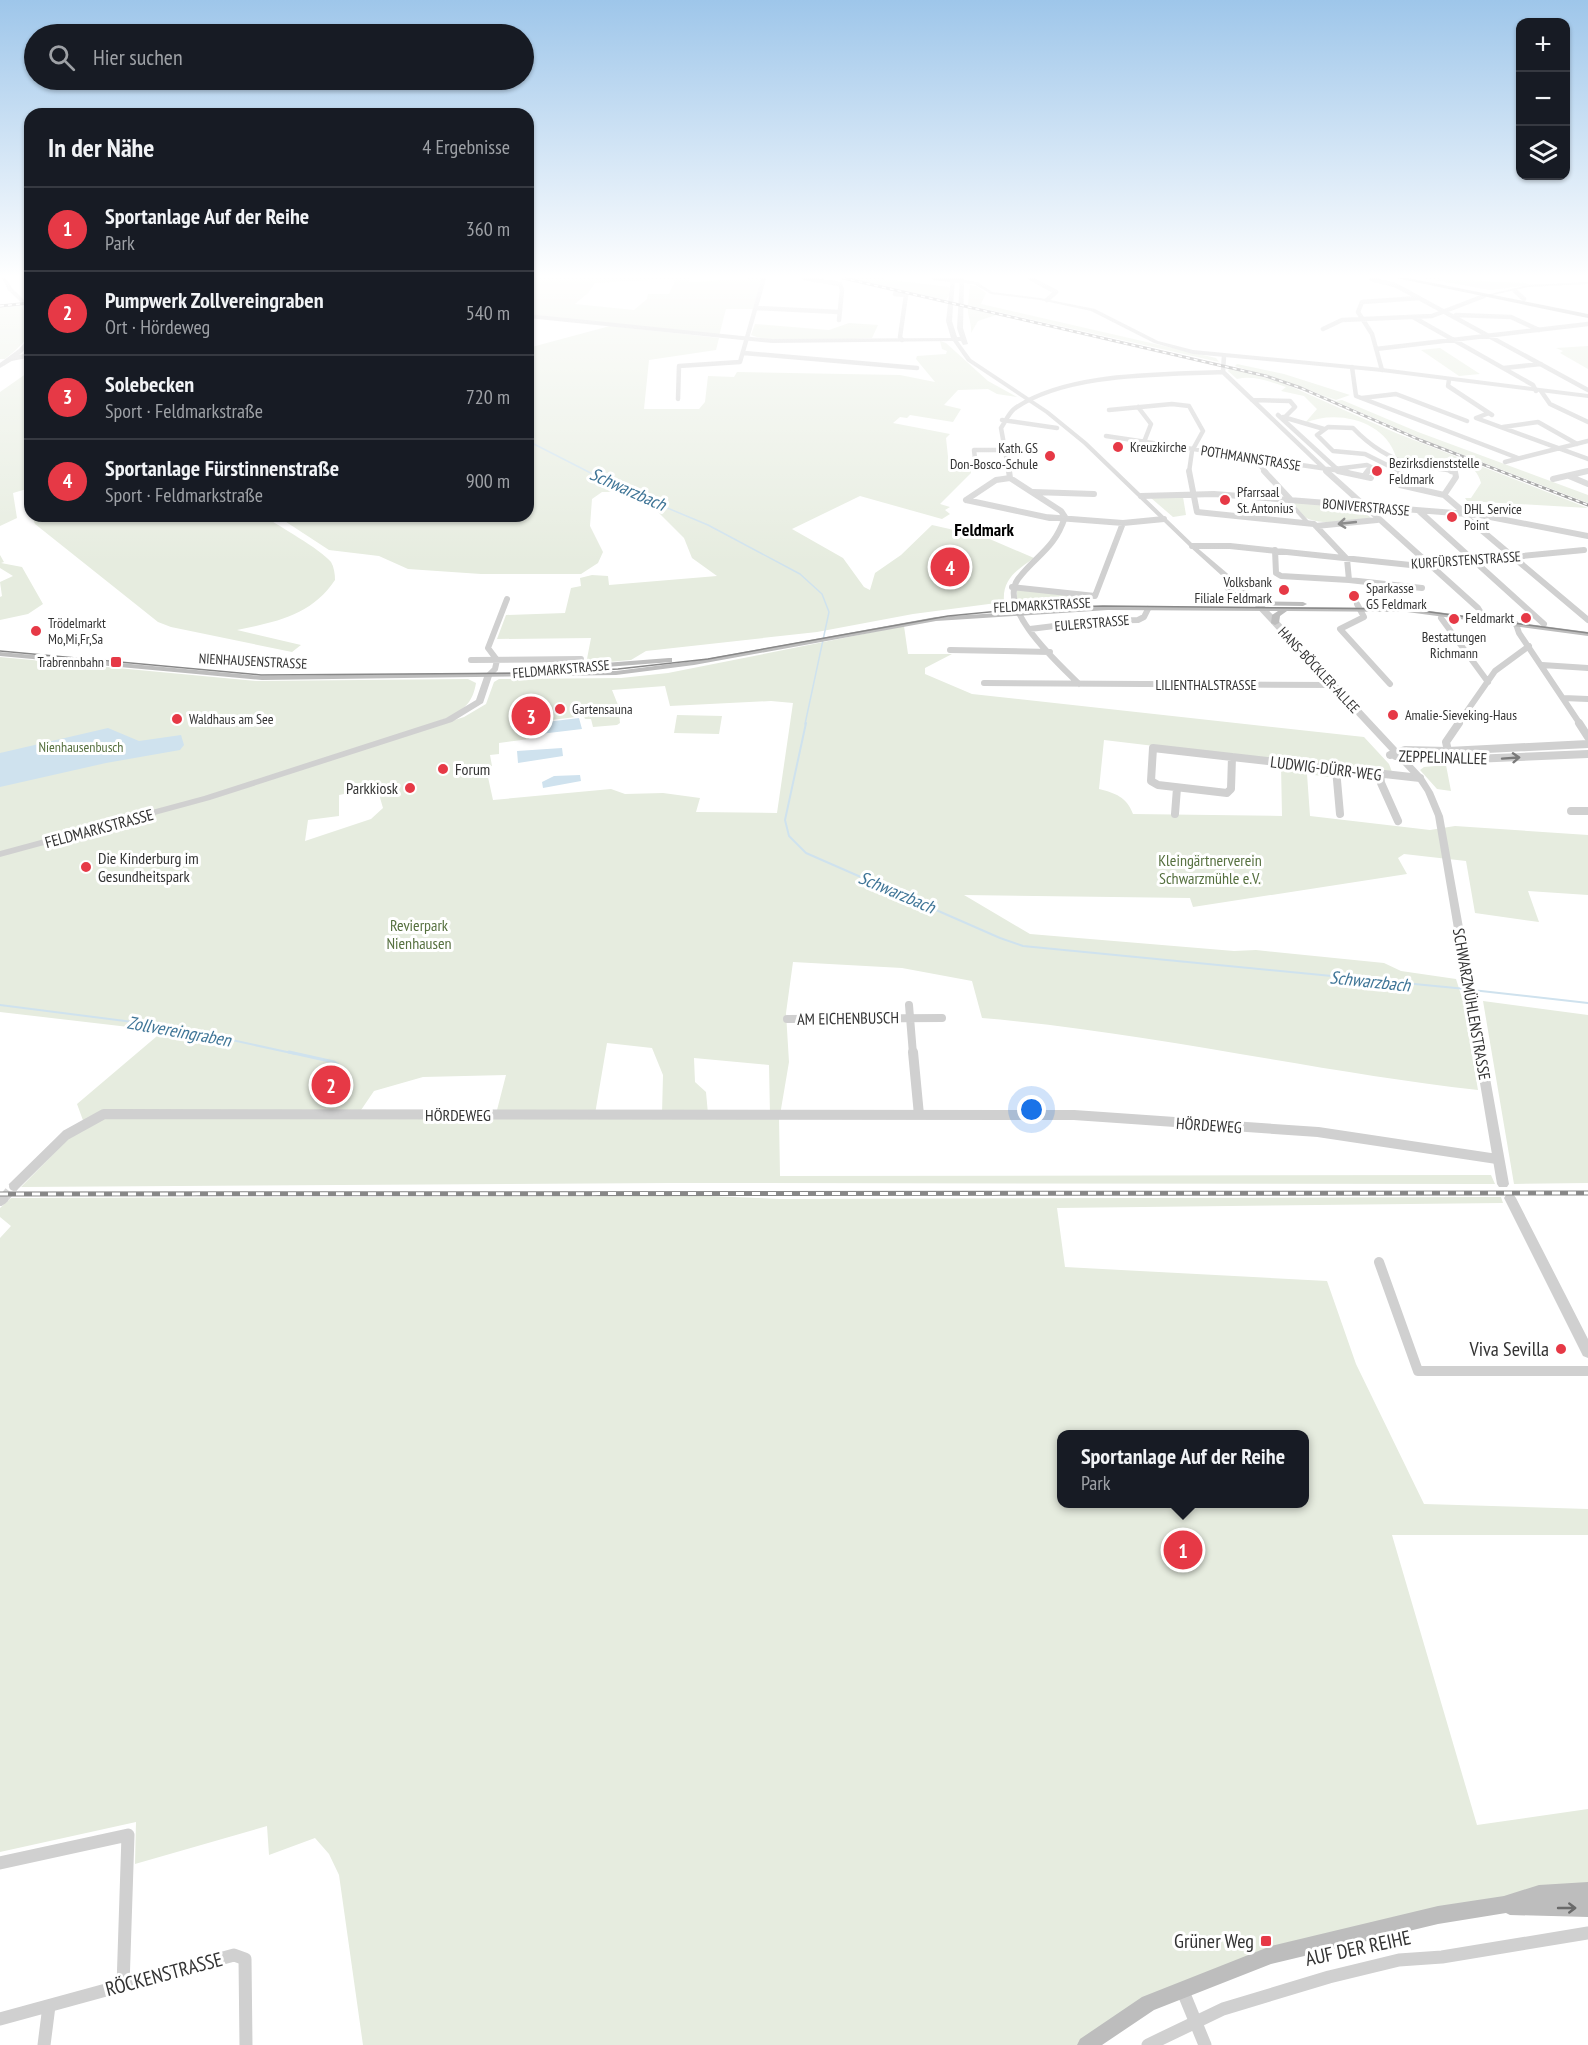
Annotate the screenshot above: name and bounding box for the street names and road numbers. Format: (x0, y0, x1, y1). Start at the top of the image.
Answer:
street label: POTHMANNSTRASSE (1200, 441, 1302, 475)
street label: BONIVERSTRASSE (1322, 494, 1410, 520)
street label: KURFÜRSTENSTRASSE (1411, 547, 1521, 573)
street label: FELDMARKSTRASSE (993, 593, 1091, 617)
street label: EULERSTRASSE (1054, 611, 1130, 635)
street label: HANS-BÖCKLER-ALLEE (1274, 623, 1364, 717)
street label: NIENHAUSENSTRASSE (198, 649, 308, 673)
street label: FELDMARKSTRASSE (512, 656, 610, 682)
street label: LILIENTHALSTRASSE (1155, 676, 1257, 694)
street label: ZEPPELINALLEE (1398, 745, 1488, 769)
street label: LUDWIG-DÜRR-WEG (1269, 751, 1383, 785)
street label: FELDMARKSTRASSE (43, 804, 155, 852)
street label: SCHWARZMÜHLENSTRASSE (1449, 927, 1495, 1082)
street label: AM EICHENBUSCH (797, 1007, 899, 1029)
street label: HÖRDEWEG (425, 1105, 491, 1125)
street label: HÖRDEWEG (1175, 1113, 1243, 1137)
street label: AUF DER REIHE (1303, 1924, 1413, 1972)
street label: RÖCKENSTRASSE (103, 1946, 225, 2002)

